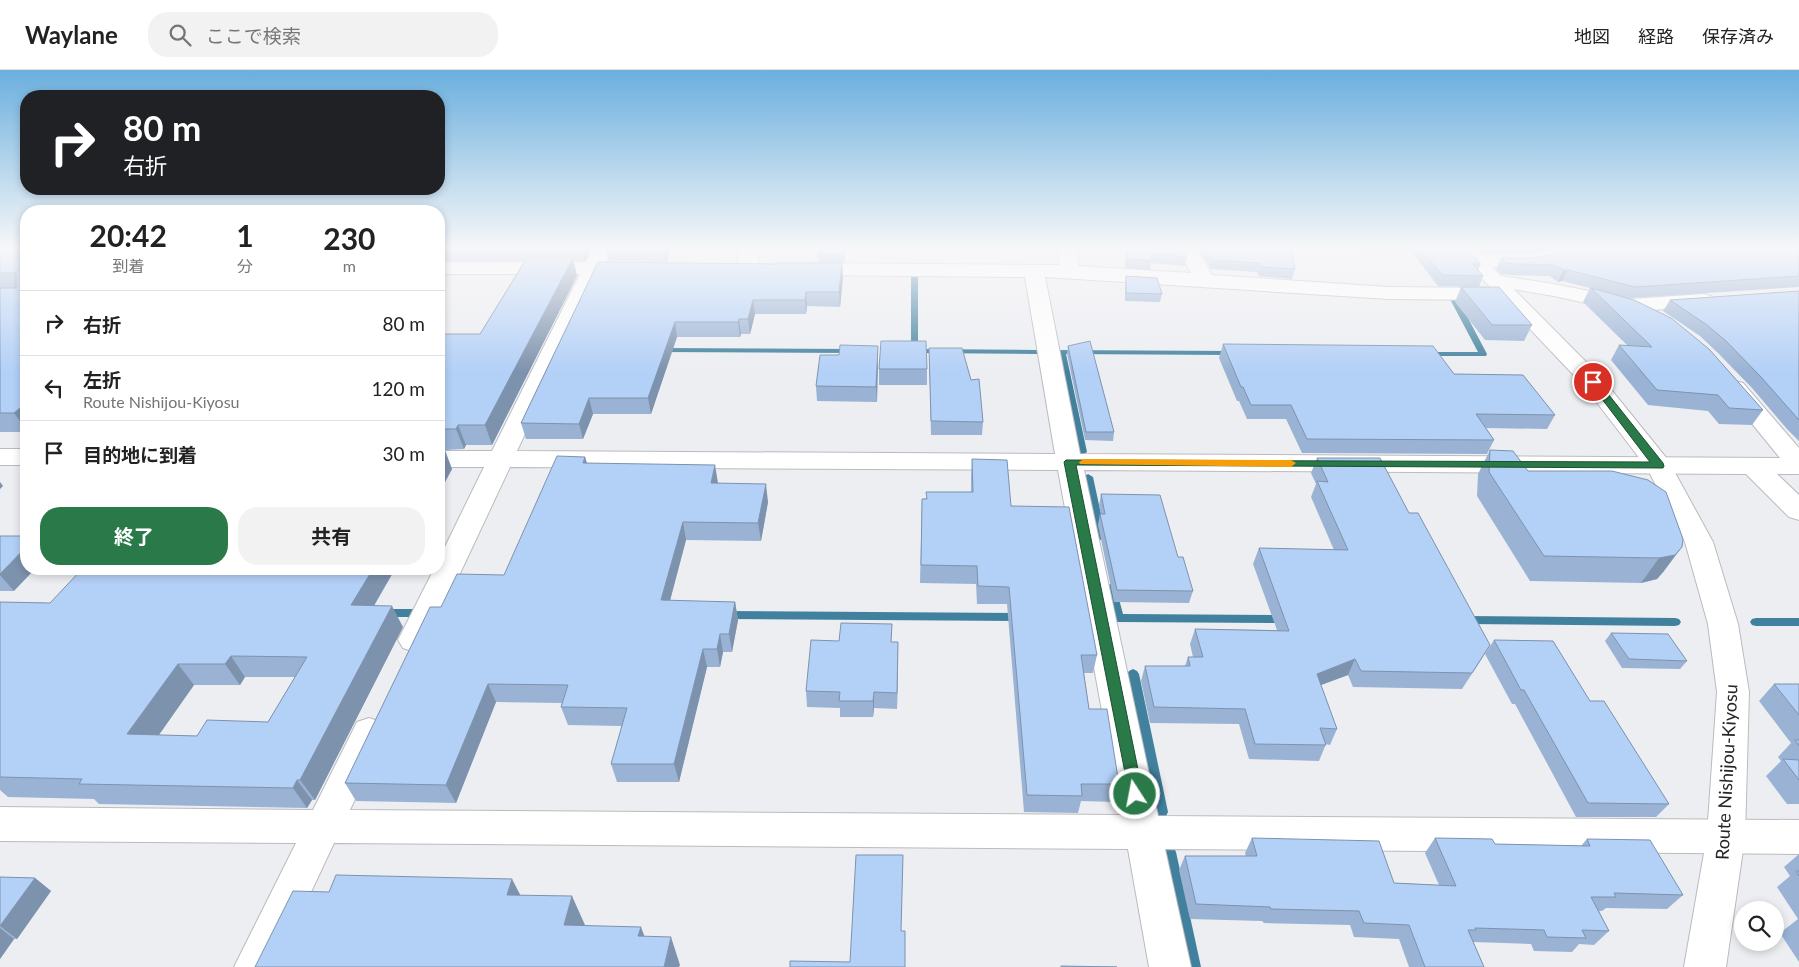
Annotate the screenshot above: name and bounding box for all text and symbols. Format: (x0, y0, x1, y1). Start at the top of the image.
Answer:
search box (148, 12, 498, 57)
text: Waylane (25, 20, 118, 49)
icon: search (166, 21, 194, 49)
text: ここで検索 (206, 24, 301, 47)
text: 地図 (1574, 25, 1610, 47)
text: 経路 (1638, 25, 1674, 47)
text: 保存済み (1702, 25, 1774, 47)
text: 80 m (123, 106, 201, 148)
icon: right (40, 110, 105, 175)
text: 右折 (123, 152, 167, 179)
text: 20:42 (90, 217, 167, 253)
text: 1 (236, 217, 254, 253)
text: 230 (323, 220, 375, 256)
text: 到着 (112, 256, 144, 275)
text: 分 (237, 256, 253, 275)
text: m (343, 256, 356, 275)
icon: right (40, 309, 68, 337)
text: 80 m (382, 312, 425, 335)
text: 右折 (83, 313, 121, 336)
pin (1572, 361, 1614, 403)
text: 左折 (83, 368, 121, 391)
icon: arrive (1579, 368, 1607, 396)
icon: left (40, 374, 68, 402)
text: 120 m (371, 377, 425, 400)
text: Route Nishijou-Kiyosu (83, 392, 240, 411)
icon: arrive (40, 439, 68, 467)
text: 30 m (382, 442, 425, 465)
text: 目的地に到着 (83, 443, 197, 466)
button: 終了 (40, 507, 228, 565)
button: 共有 (238, 507, 425, 565)
street label: Route Nishijou-Kiyosu (1710, 683, 1742, 861)
position arrow (1108, 767, 1160, 819)
map controls (1734, 901, 1784, 951)
button: search (1734, 901, 1784, 951)

